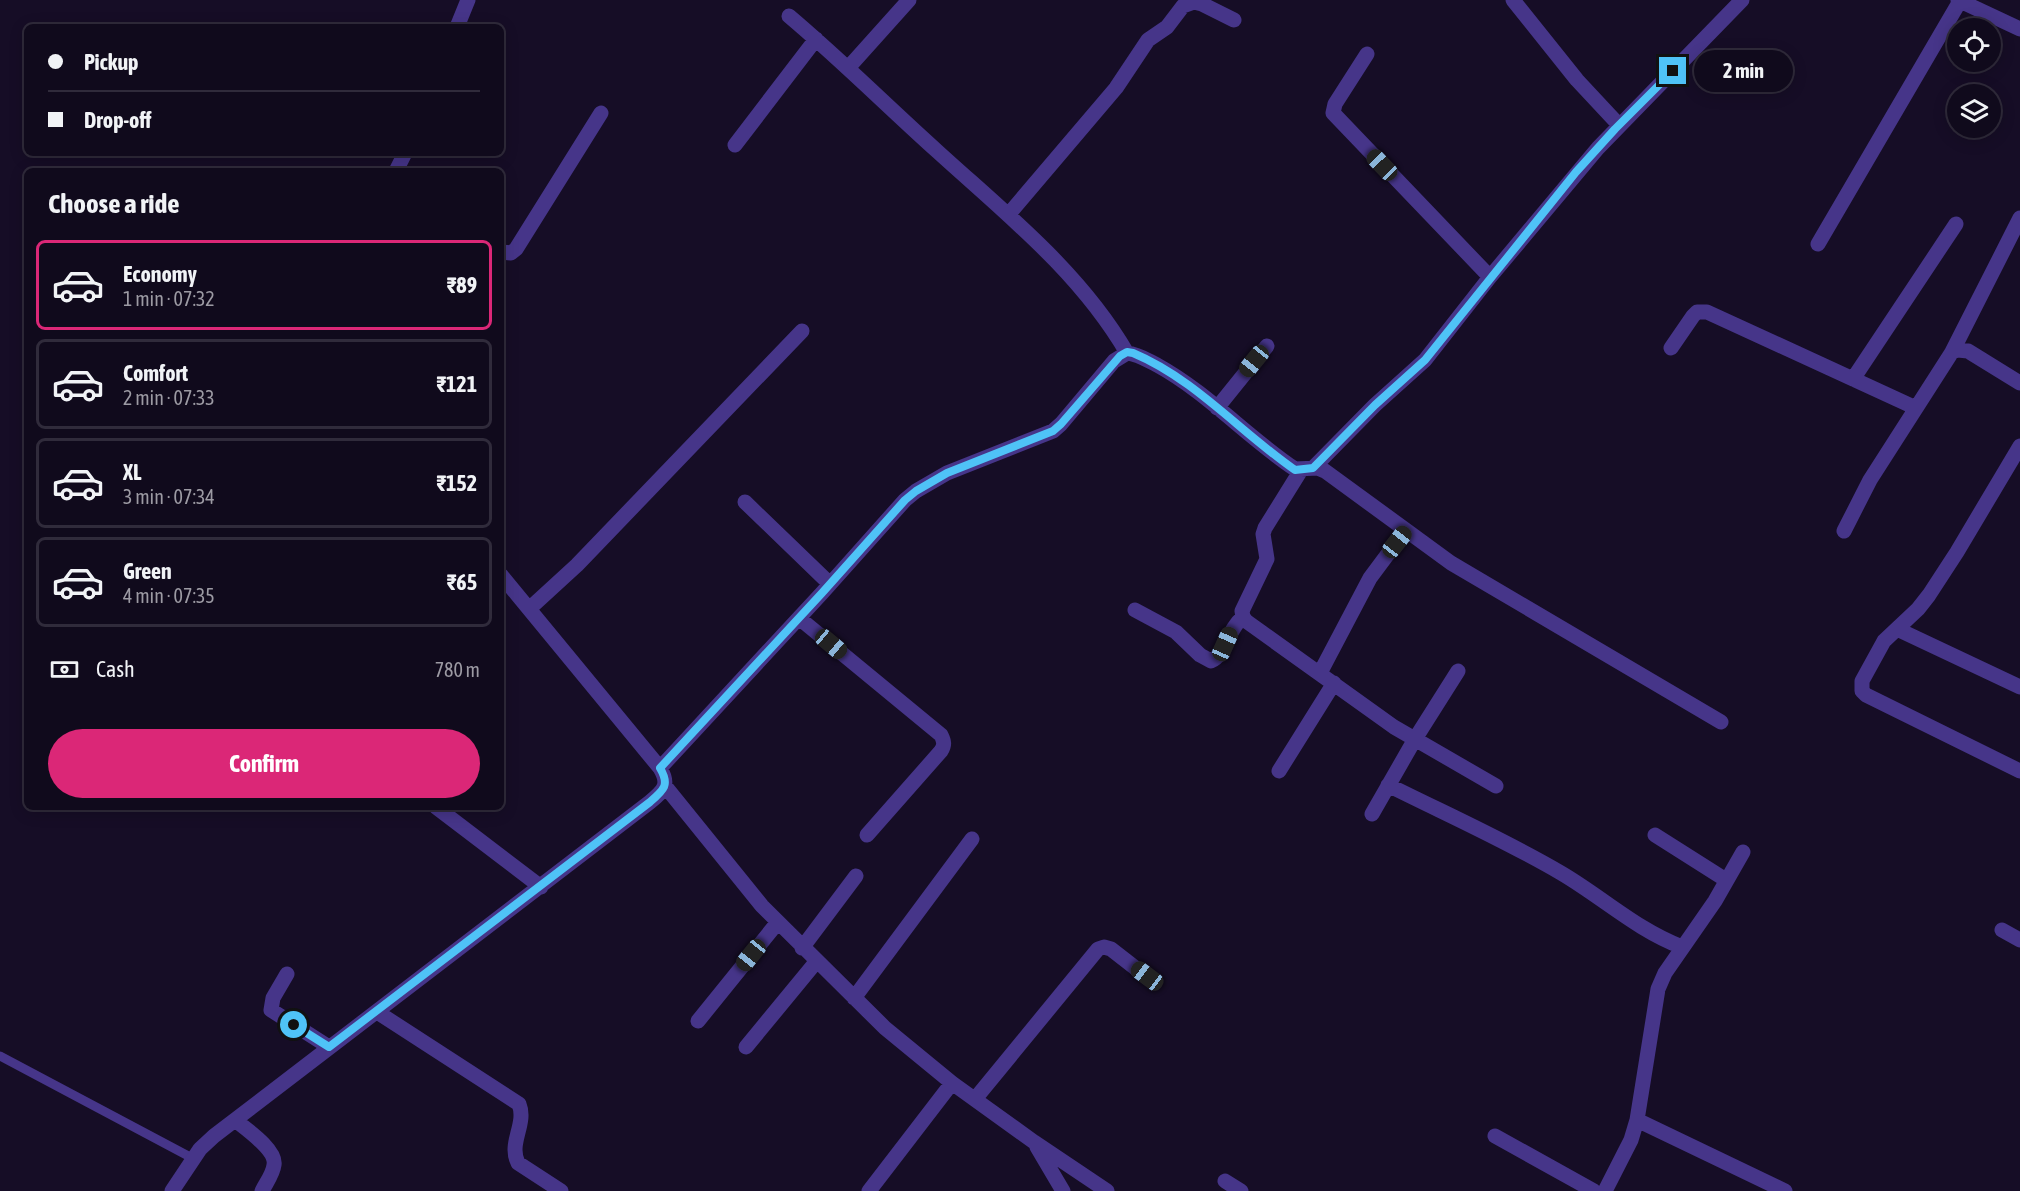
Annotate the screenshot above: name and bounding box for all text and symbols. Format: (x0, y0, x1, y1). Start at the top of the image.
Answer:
map controls (1947, 18, 2001, 138)
button: locate (1947, 18, 2001, 72)
text: Pickup (84, 49, 139, 75)
callout: 2 min (1694, 50, 1793, 92)
route end (1659, 57, 1686, 84)
text: 2 min (1723, 59, 1764, 82)
button: layers (1947, 84, 2001, 138)
text: Drop-off (84, 107, 151, 133)
car (1363, 146, 1401, 184)
text: Choose a ride (48, 188, 180, 219)
icon: car (51, 258, 105, 312)
text: Economy (123, 261, 197, 287)
text: ₹89 (447, 272, 477, 298)
text: 1 min · 07:32 (123, 287, 215, 310)
car (1236, 341, 1272, 381)
icon: car (51, 357, 105, 411)
text: Comfort (123, 360, 188, 386)
text: ₹121 (437, 371, 477, 397)
text: 2 min · 07:33 (123, 386, 215, 409)
icon: car (51, 456, 105, 510)
text: XL (123, 459, 141, 485)
text: ₹152 (437, 470, 477, 496)
text: 3 min · 07:34 (123, 485, 215, 508)
car (1379, 522, 1415, 562)
icon: car (51, 555, 105, 609)
text: Green (123, 558, 172, 584)
text: ₹65 (447, 569, 477, 595)
text: 4 min · 07:35 (123, 584, 215, 607)
car (1209, 624, 1241, 664)
car (811, 626, 851, 662)
icon: cash (48, 653, 81, 686)
text: Cash (96, 656, 135, 682)
text: 780 m (435, 658, 480, 681)
button: Confirm (48, 729, 480, 798)
car (733, 935, 769, 975)
car (1127, 958, 1167, 994)
route start (280, 1011, 307, 1038)

